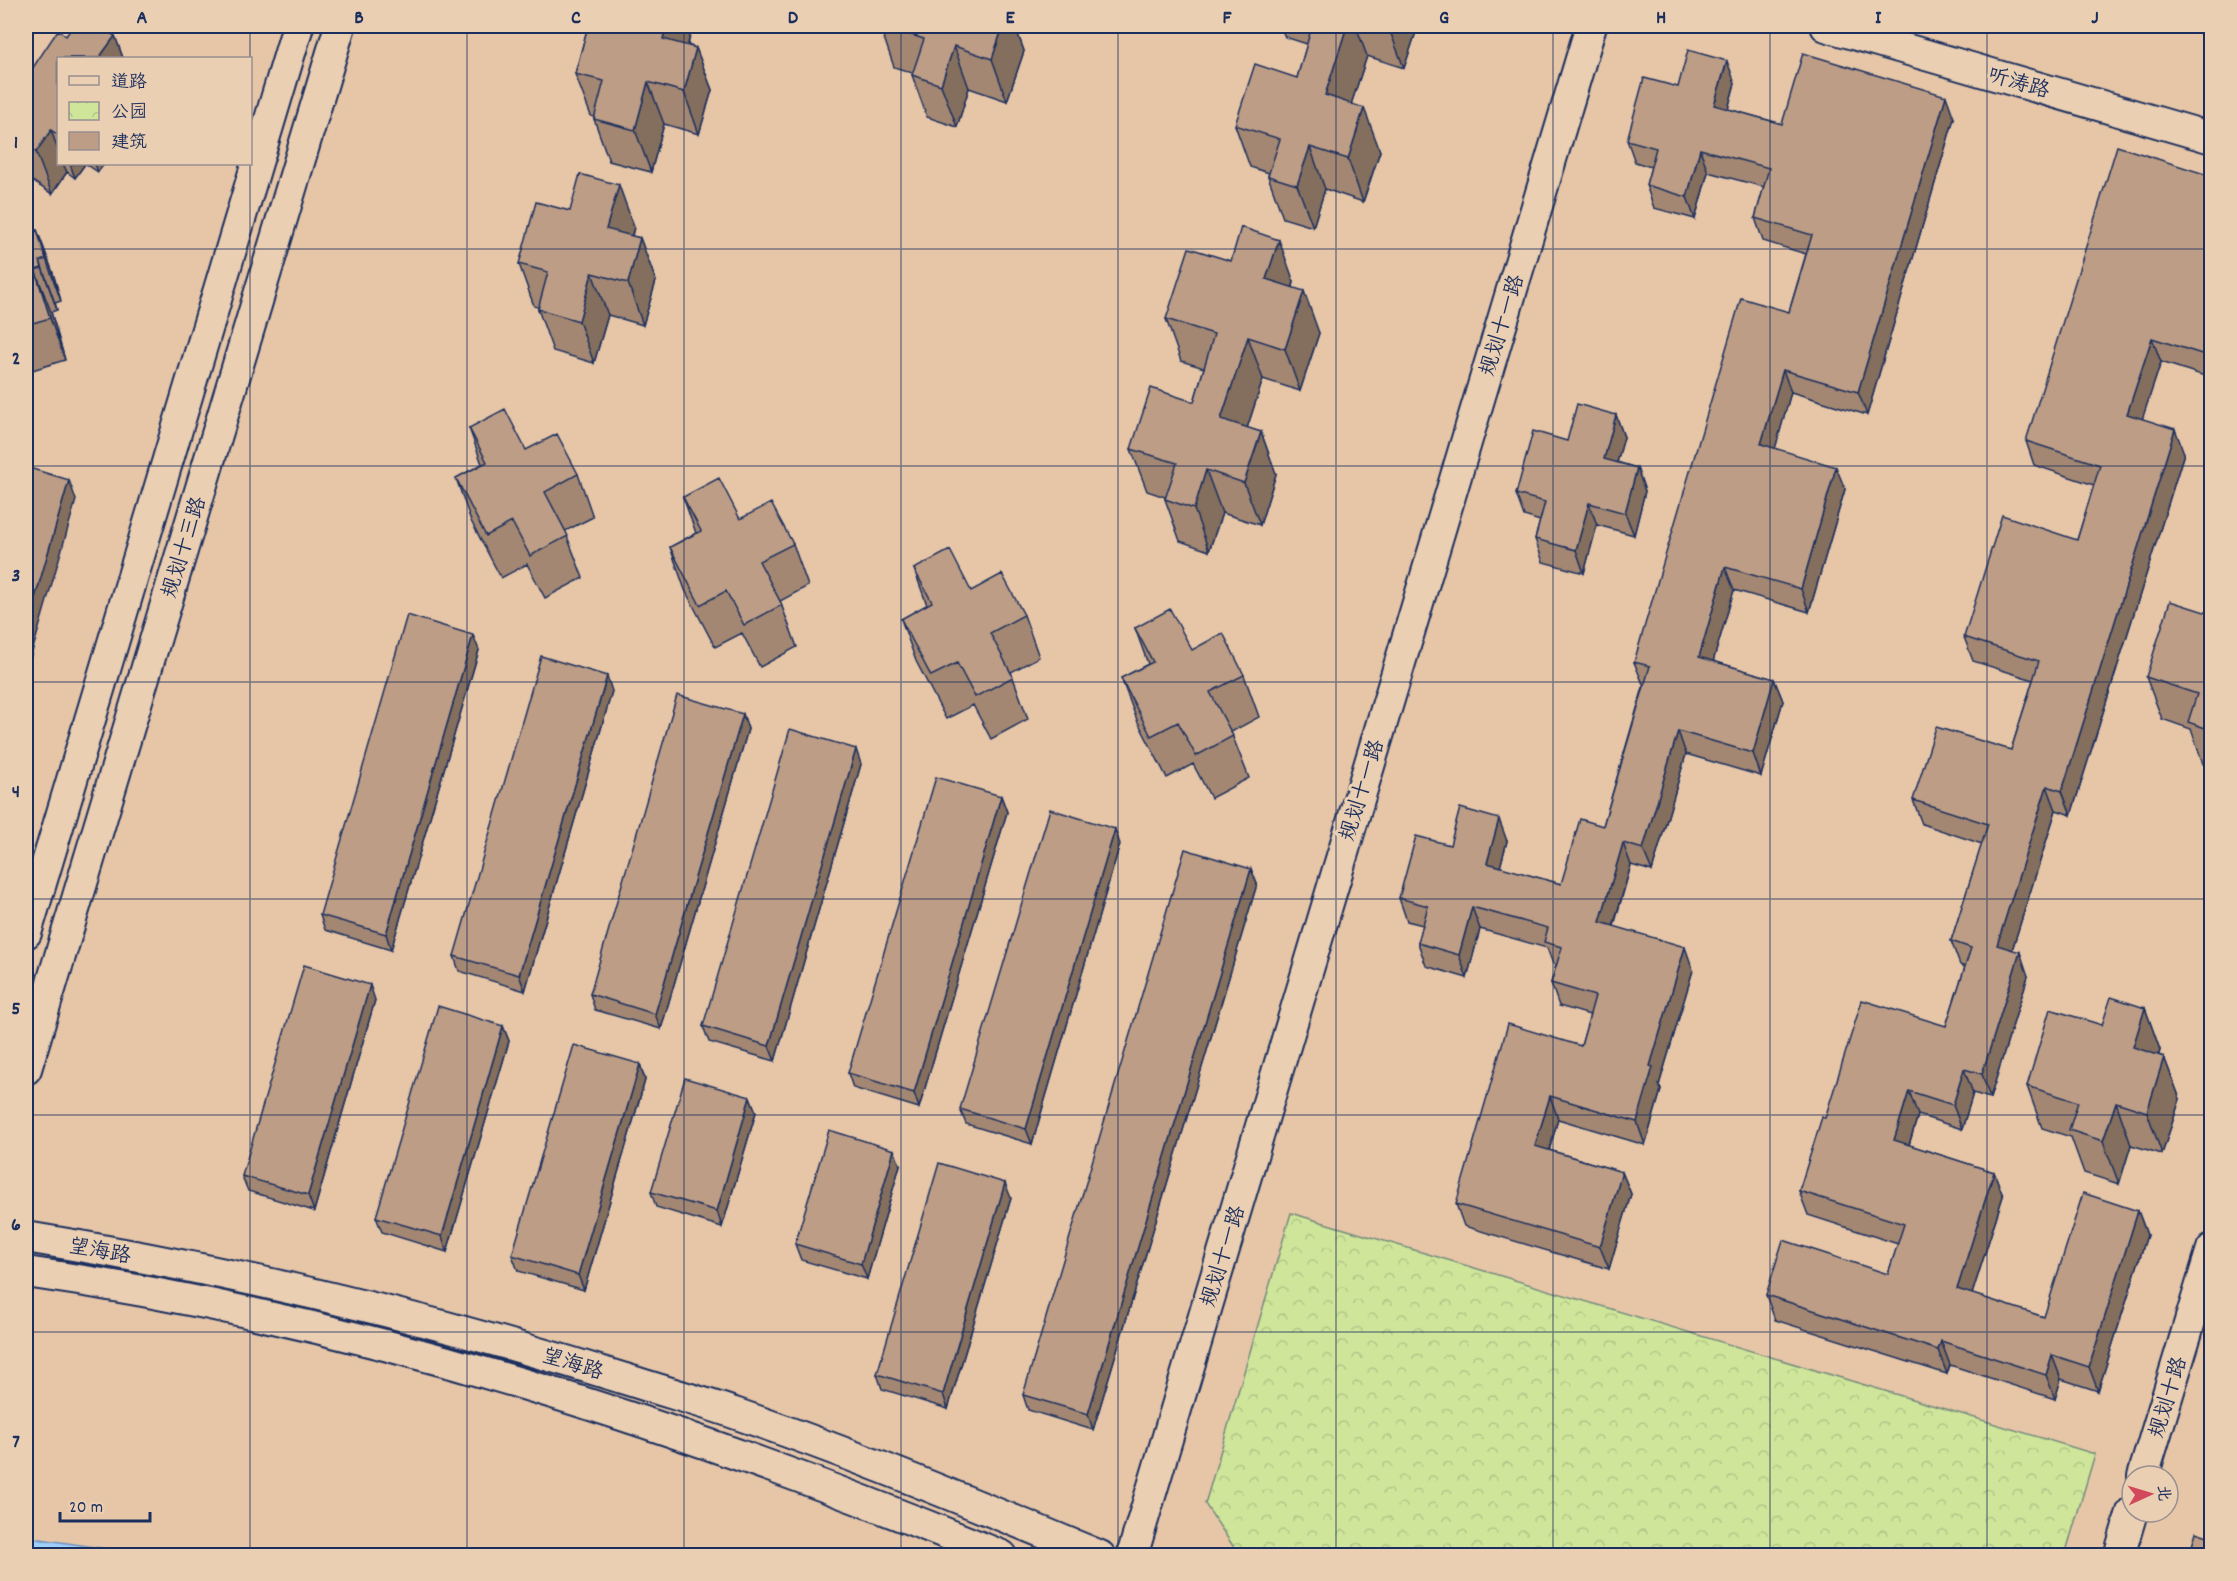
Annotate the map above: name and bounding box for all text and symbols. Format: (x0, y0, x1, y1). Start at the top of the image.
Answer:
text: A (137, 5, 148, 33)
text: B (354, 5, 364, 33)
text: C (571, 5, 581, 33)
text: D (788, 5, 799, 33)
text: E (1005, 5, 1015, 33)
text: F (1223, 5, 1233, 33)
text: G (1439, 5, 1449, 33)
text: H (1656, 5, 1666, 33)
text: I (1875, 5, 1882, 33)
text: J (2091, 5, 2099, 33)
legend (57, 57, 252, 165)
street label: 听涛路 (1984, 62, 2053, 108)
text: 道路 (111, 71, 147, 96)
text: 公园 (111, 101, 147, 126)
text: 1 (14, 130, 18, 158)
text: 建筑 (111, 131, 147, 156)
street label: 规划十一路 (1474, 271, 1534, 380)
text: 2 (12, 346, 20, 374)
street label: 规划十三路 (156, 493, 216, 602)
text: 3 (12, 563, 20, 591)
street label: 规划十一路 (1334, 736, 1394, 845)
text: 4 (12, 779, 20, 807)
text: 5 (11, 996, 21, 1024)
street label: 规划十一路 (1195, 1202, 1255, 1311)
text: 6 (11, 1212, 21, 1240)
street label: 望海路 (66, 1233, 133, 1273)
street label: 望海路 (538, 1342, 607, 1389)
street label: 规划十路 (2143, 1353, 2196, 1442)
text: 7 (12, 1429, 20, 1457)
north arrow (2120, 1464, 2180, 1524)
text: 北 (2150, 1484, 2175, 1502)
scale bar (60, 1485, 150, 1523)
text: 20 m (69, 1496, 103, 1521)

